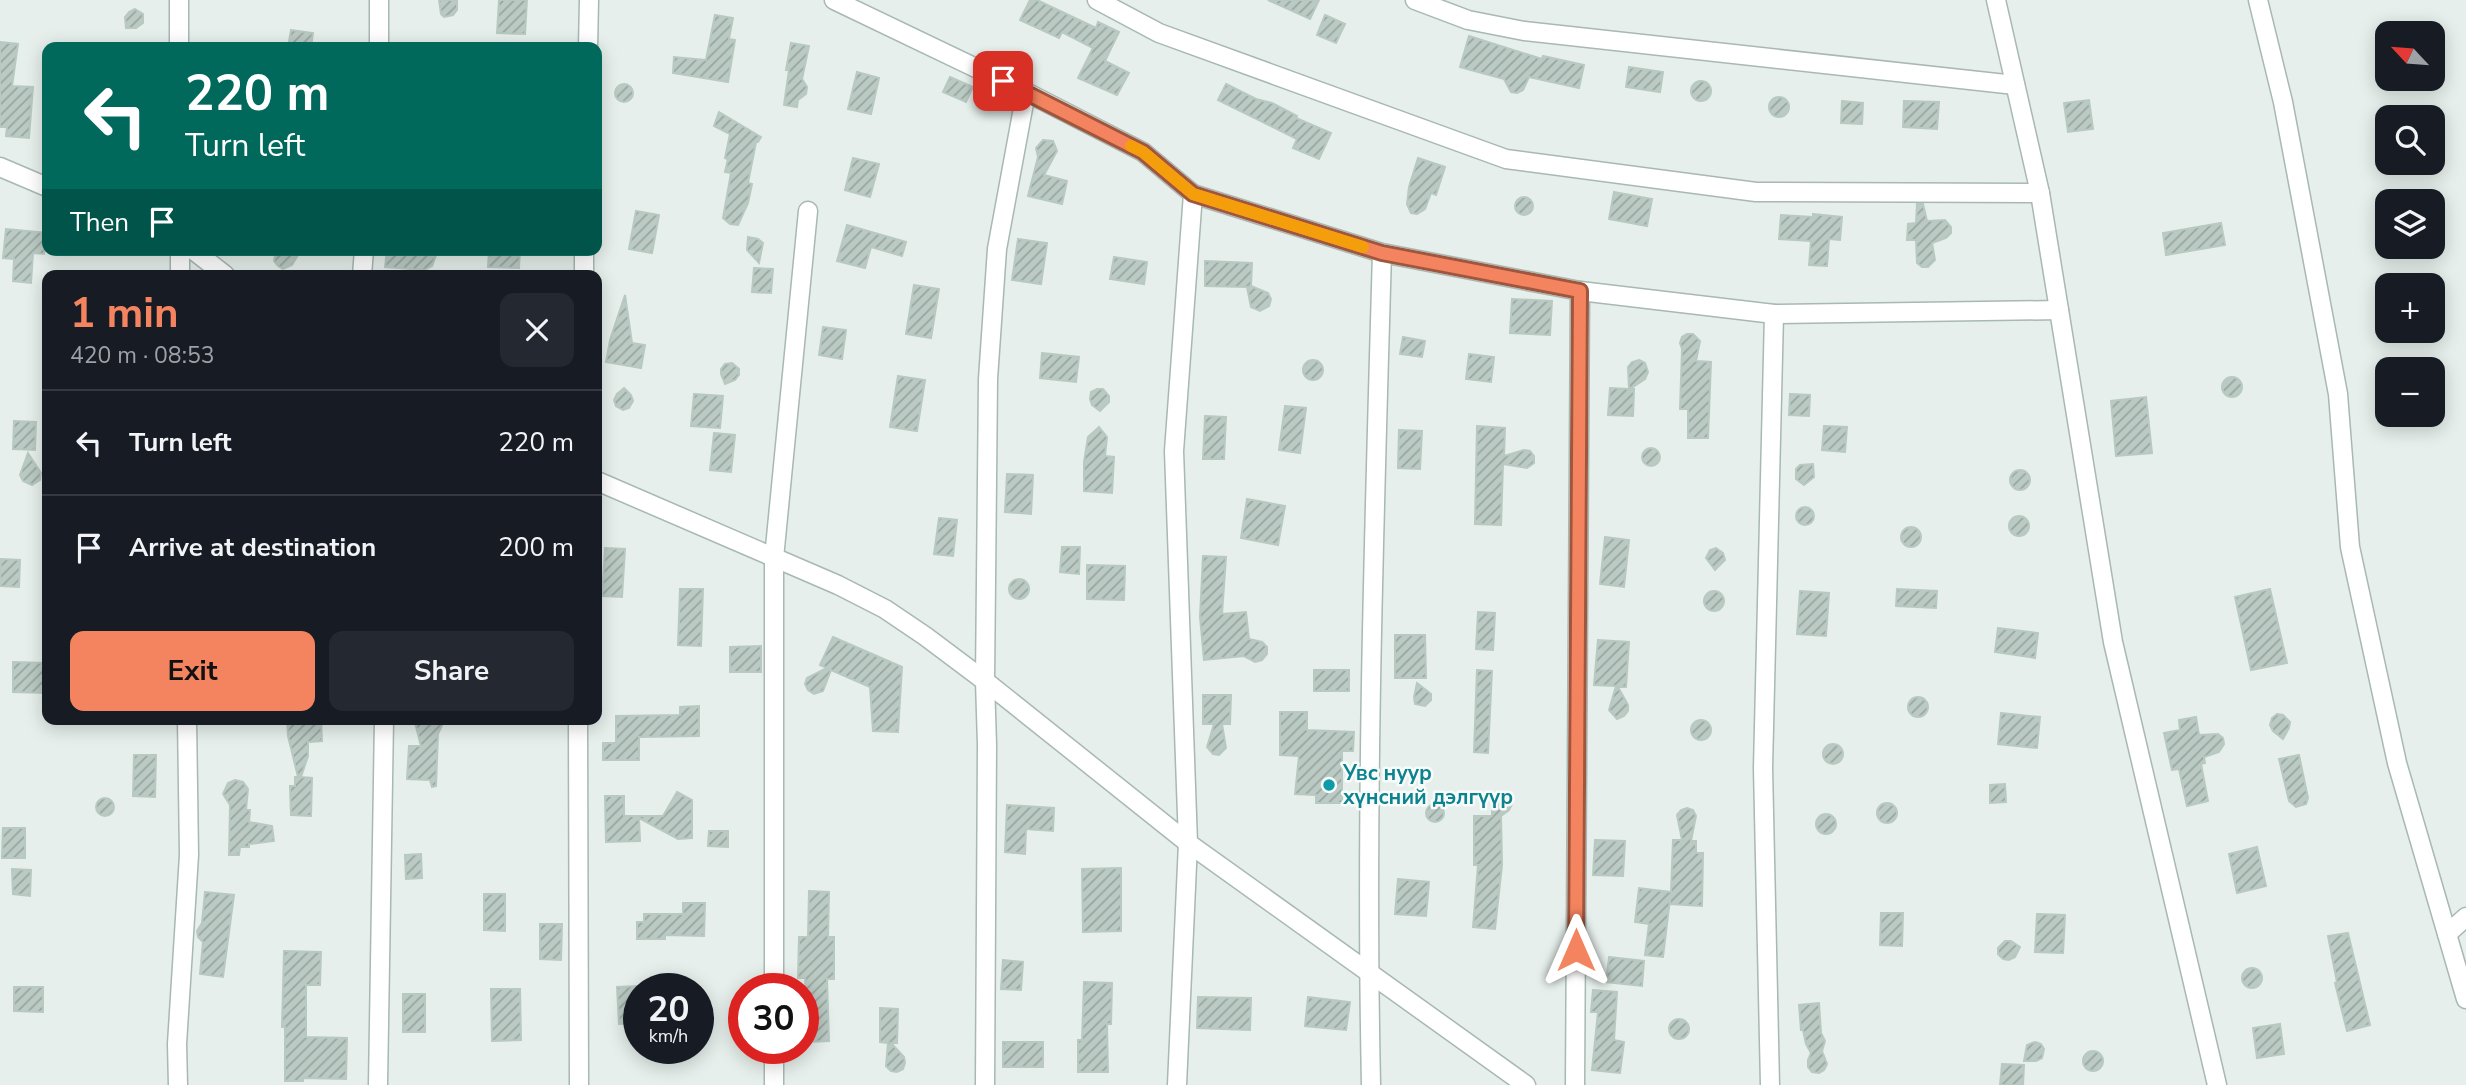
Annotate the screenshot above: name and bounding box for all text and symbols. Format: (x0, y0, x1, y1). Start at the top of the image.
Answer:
north arrow (2375, 21, 2445, 91)
map controls (2375, 21, 2445, 427)
pin (973, 51, 1033, 111)
text: 220 m (185, 60, 329, 127)
icon: arrive (984, 62, 1022, 100)
icon: left (70, 70, 161, 161)
button: search (2375, 105, 2445, 175)
text: Turn left (185, 124, 305, 167)
button: layers (2375, 189, 2445, 259)
icon: arrive (143, 203, 181, 241)
text: Then (70, 205, 129, 240)
button: + (2375, 273, 2445, 343)
text: 1 min (70, 285, 179, 342)
button: close (500, 293, 574, 367)
text: 420 m · 08:53 (70, 340, 215, 371)
button: − (2375, 357, 2445, 427)
icon: left (70, 424, 108, 462)
text: Turn left (129, 425, 232, 460)
text: 220 m (498, 425, 574, 460)
icon: arrive (70, 529, 108, 567)
text: Arrive at destination (129, 530, 376, 565)
text: 200 m (498, 530, 574, 565)
button: Exit (70, 631, 315, 711)
button: Share (329, 631, 574, 711)
place label: Увс нуур хүнсний дэлгүүр (1342, 759, 1513, 811)
marker: Увс нуур хүнсний дэлгүүр (1321, 777, 1337, 793)
position arrow (1539, 913, 1613, 987)
speed limit sign: 30 (728, 973, 819, 1064)
text: 20 (647, 986, 690, 1033)
text: km/h (649, 1024, 688, 1048)

